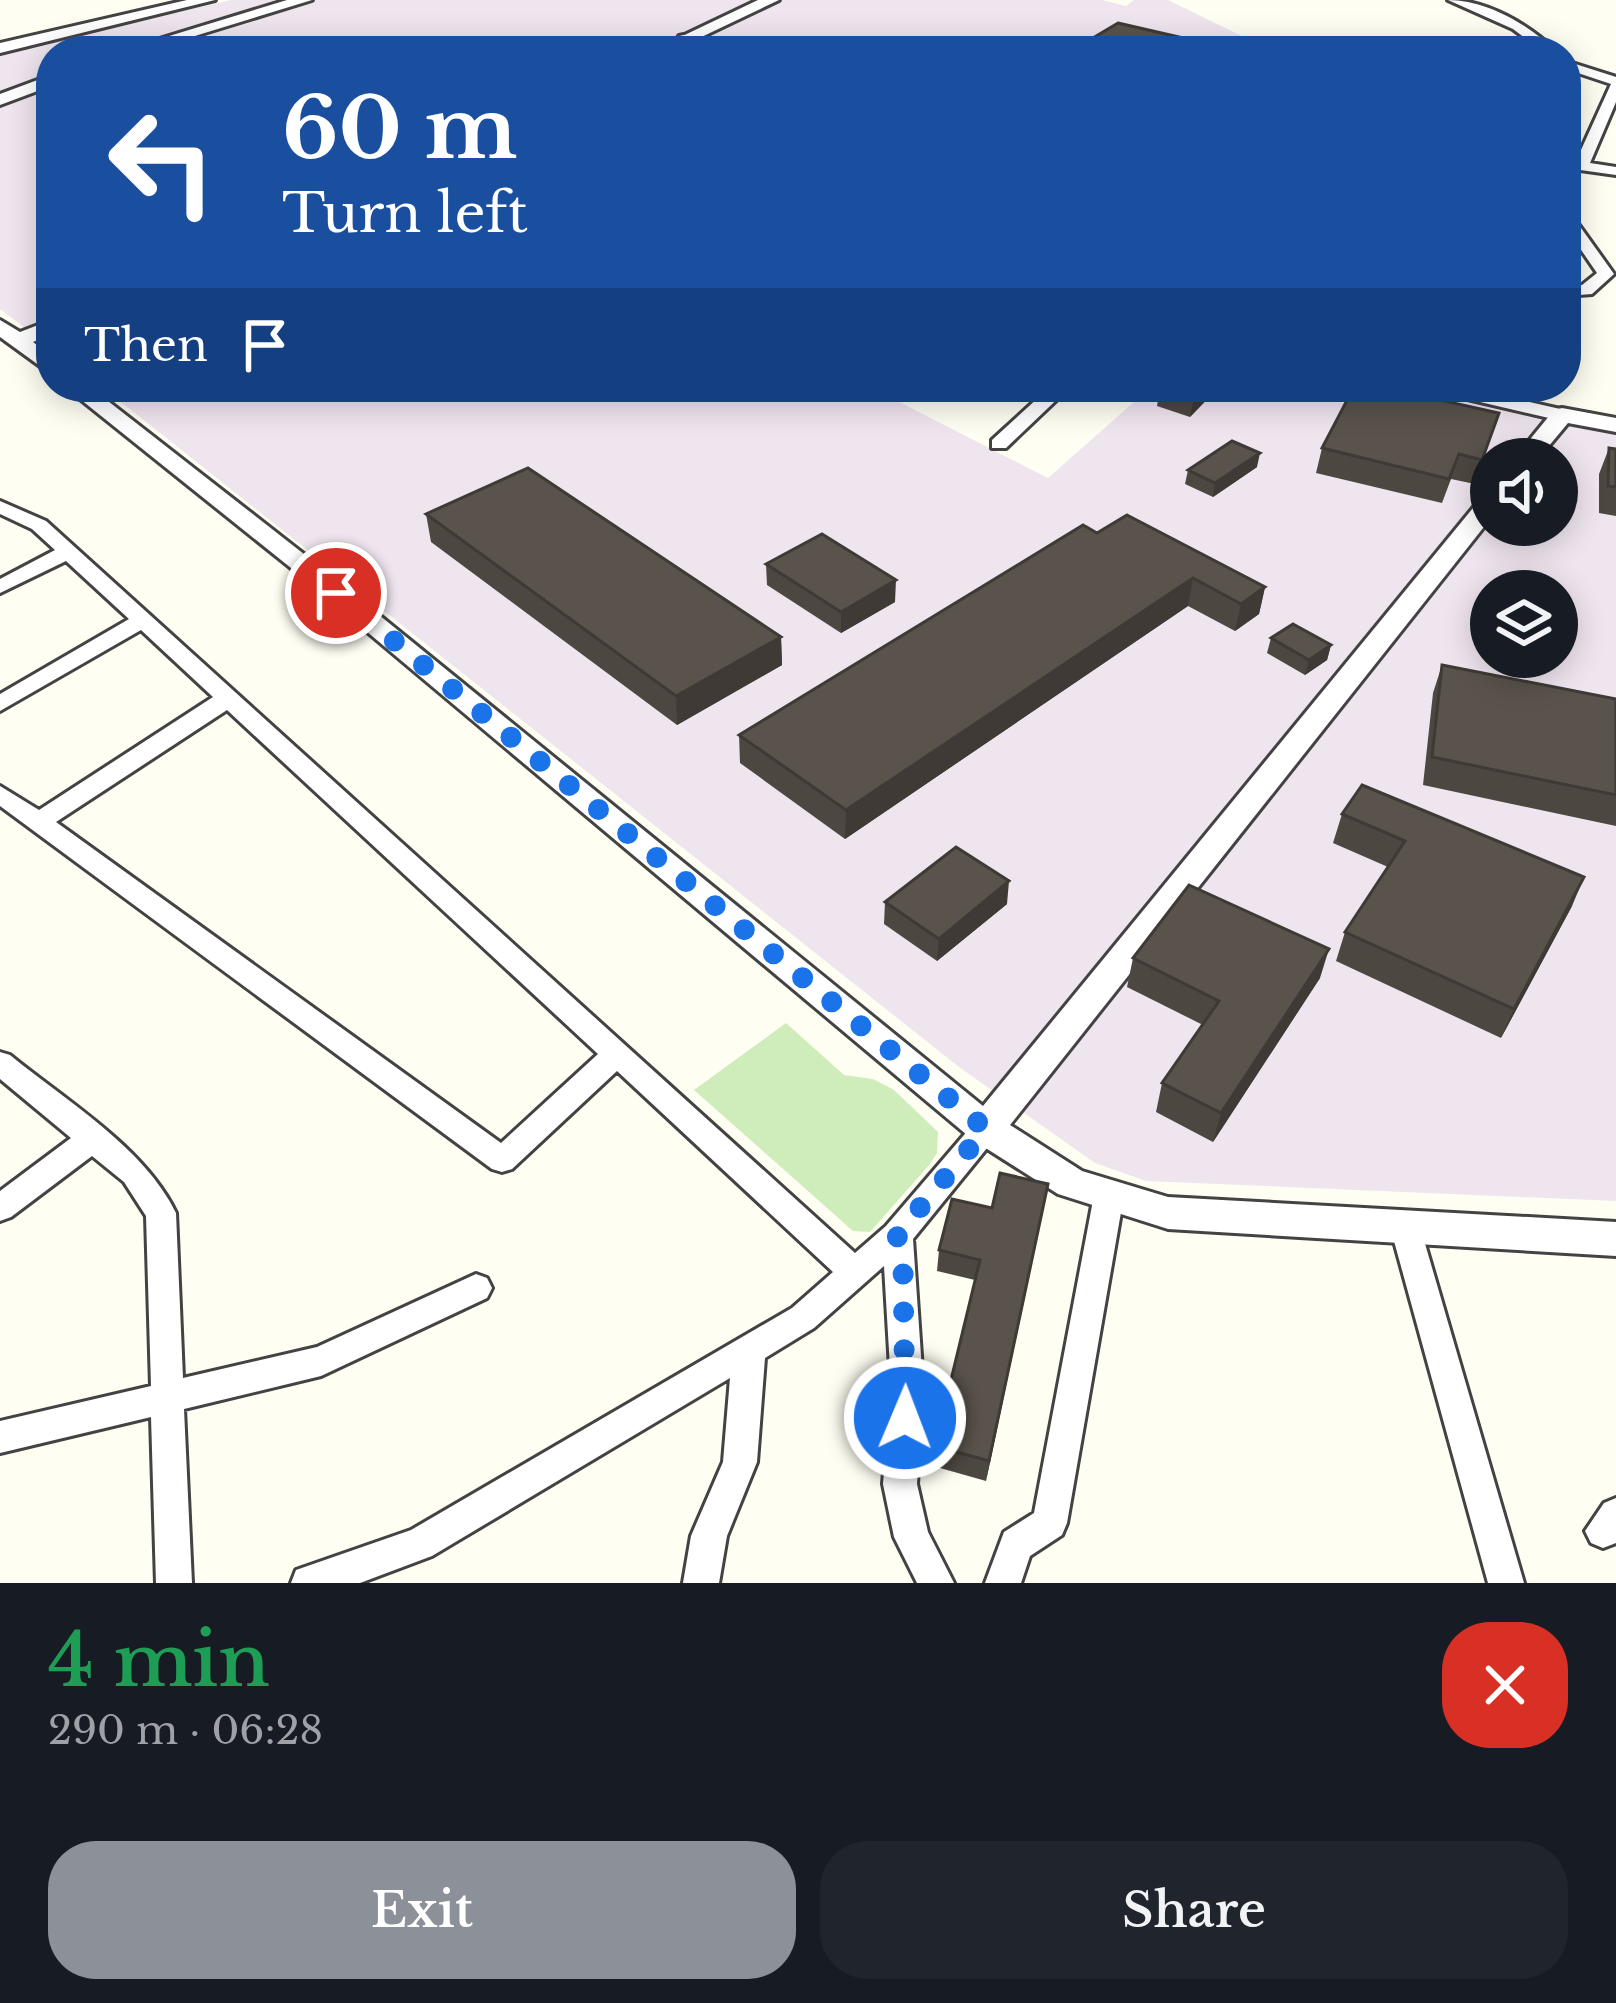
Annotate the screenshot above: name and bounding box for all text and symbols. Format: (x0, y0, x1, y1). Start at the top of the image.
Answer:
text: 60 m (282, 77, 517, 181)
icon: left (84, 84, 240, 240)
text: Turn left (282, 180, 528, 247)
icon: arrive (232, 312, 298, 378)
text: Then (84, 317, 208, 373)
map controls (1470, 438, 1578, 678)
button: sound (1470, 438, 1578, 546)
pin (285, 542, 387, 644)
icon: arrive (303, 560, 369, 626)
button: layers (1470, 570, 1578, 678)
position arrow (842, 1355, 968, 1481)
text: 4 min (48, 1616, 270, 1705)
button: close (1442, 1622, 1568, 1748)
text: 290 m · 06:28 (48, 1706, 323, 1755)
button: Exit (48, 1841, 796, 1979)
button: Share (820, 1841, 1568, 1979)

